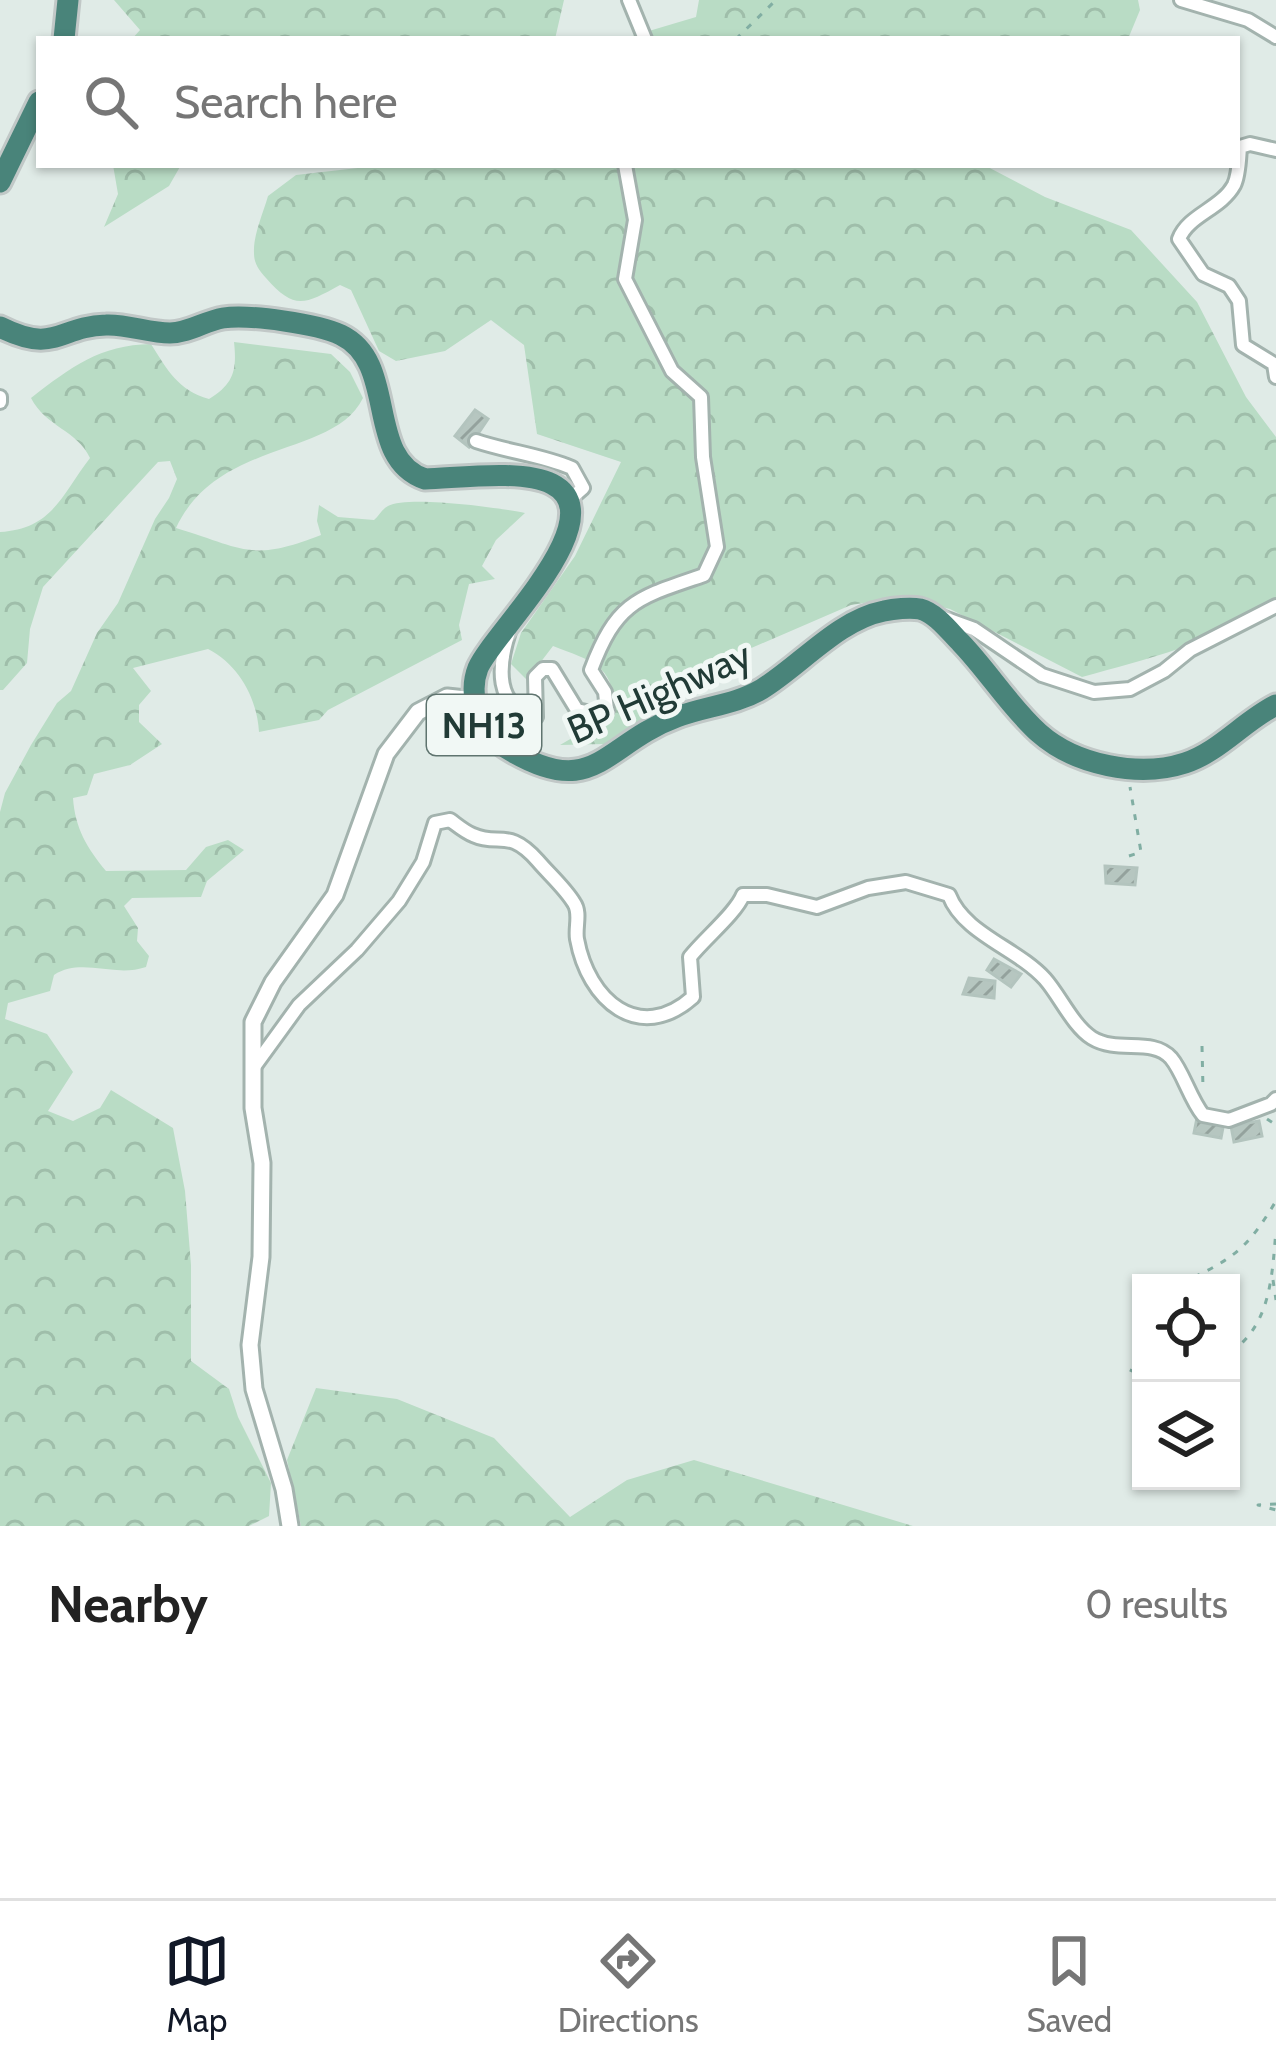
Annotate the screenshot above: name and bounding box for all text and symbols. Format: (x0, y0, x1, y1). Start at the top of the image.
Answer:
search box (36, 36, 1240, 168)
icon: search (78, 69, 144, 135)
text: Search here (174, 75, 398, 129)
street label: BP Highway (560, 630, 758, 754)
road number: NH13 (427, 695, 541, 755)
map controls (1132, 1274, 1240, 1490)
button: locate (1132, 1274, 1240, 1382)
button: layers (1132, 1382, 1240, 1490)
text: Nearby (48, 1573, 208, 1635)
text: 0 results (1085, 1580, 1228, 1628)
tab: Map (164, 1928, 230, 2040)
tab: Directions (558, 1928, 699, 2040)
tab: Saved (1026, 1928, 1112, 2040)

